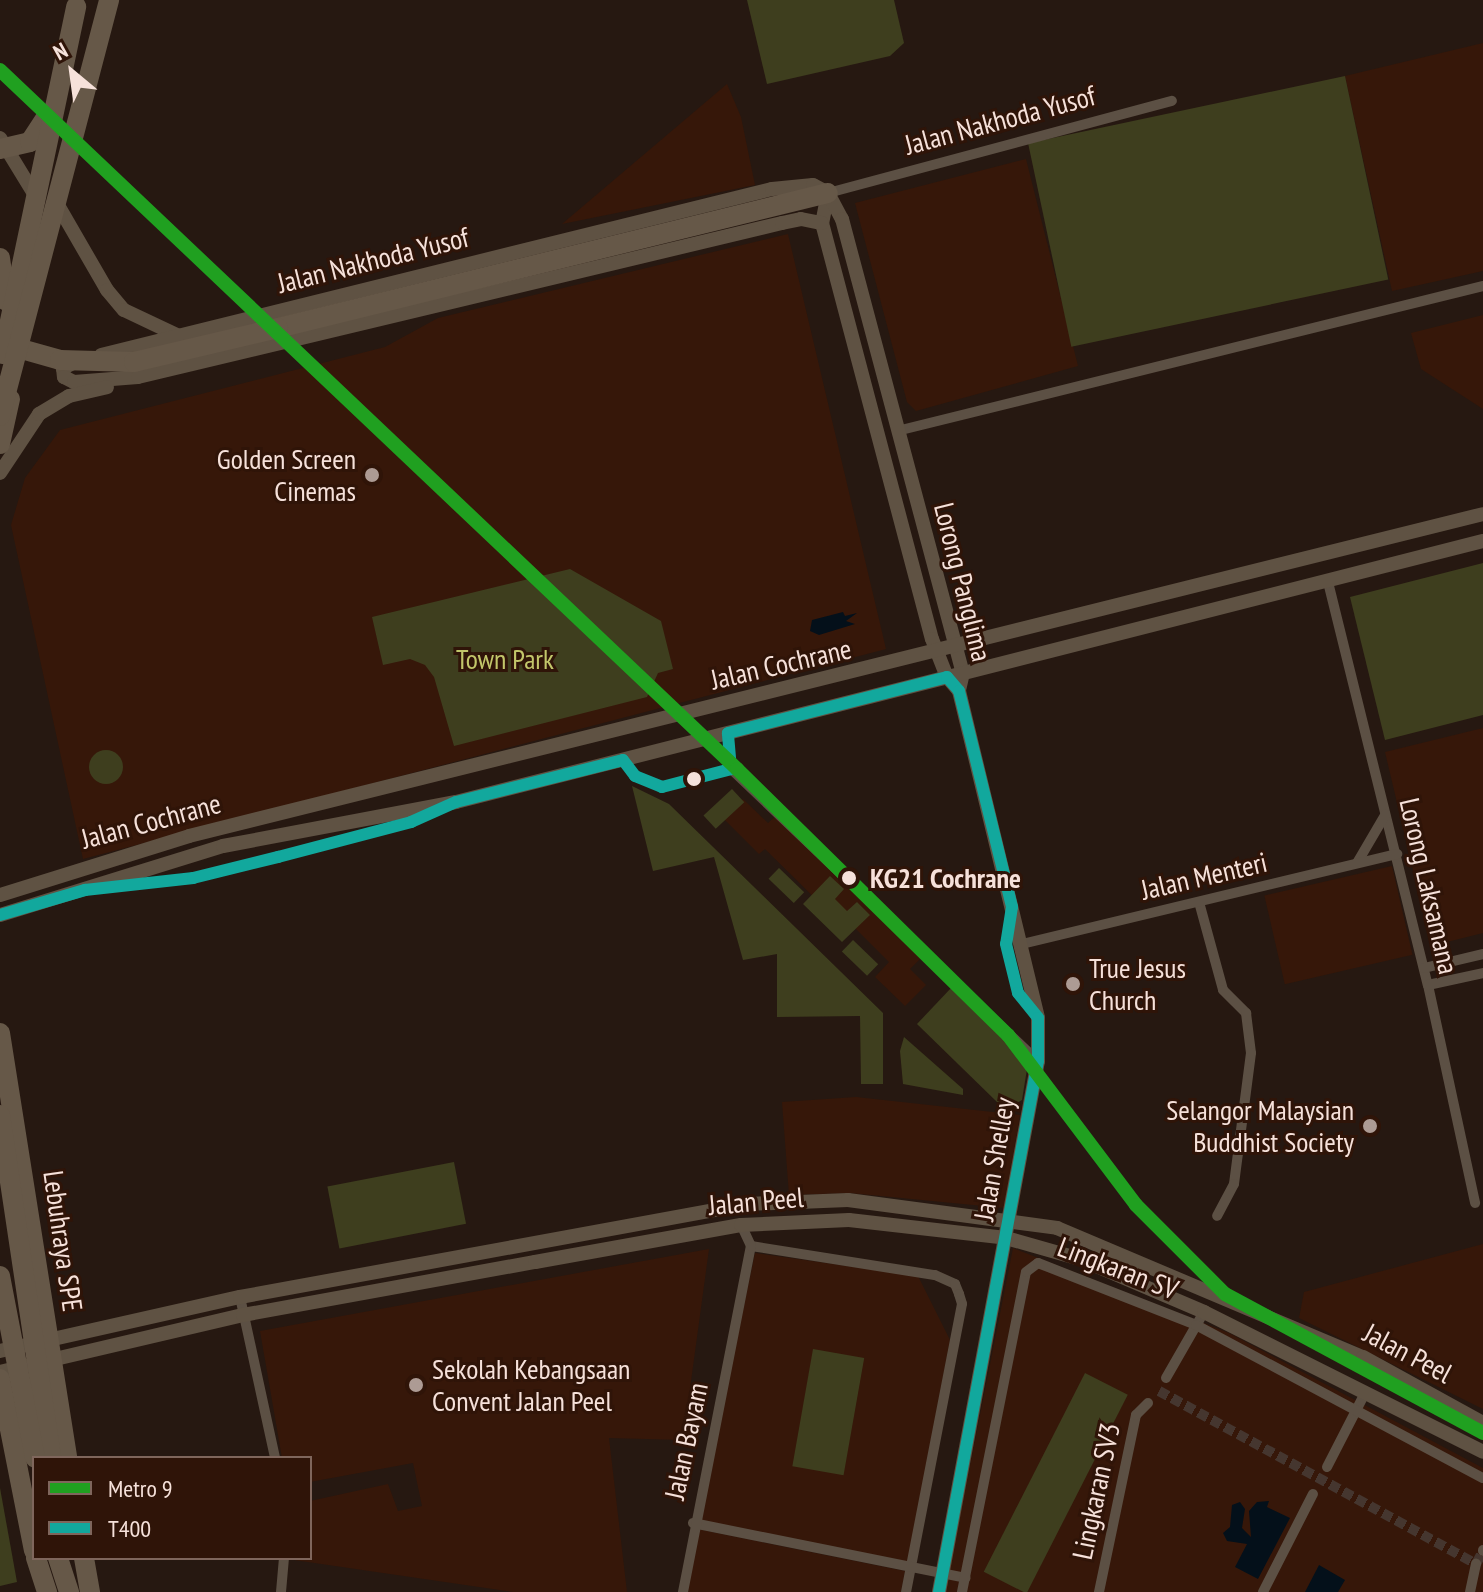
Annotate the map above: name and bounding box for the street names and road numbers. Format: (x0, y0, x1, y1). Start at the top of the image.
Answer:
street label: Jalan Nakhoda Yusof (901, 78, 1099, 162)
street label: Jalan Nakhoda Yusof (274, 220, 472, 300)
street label: Lorong Panglima (927, 499, 999, 665)
street label: Jalan Cochrane (708, 632, 854, 696)
street label: Jalan Cochrane (78, 786, 224, 856)
street label: Lorong Laksamana (1392, 795, 1466, 977)
street label: Jalan Menteri (1138, 845, 1270, 907)
street label: Jalan Shelley (967, 1095, 1021, 1223)
street label: Lebuhraya SPE (37, 1168, 89, 1314)
street label: Jalan Peel (707, 1180, 805, 1222)
street label: Lingkaran SV (1053, 1230, 1183, 1306)
street label: Jalan Peel (1358, 1316, 1458, 1390)
street label: Jalan Bayam (657, 1380, 715, 1502)
street label: Lingkaran SV3 (1065, 1420, 1127, 1562)

